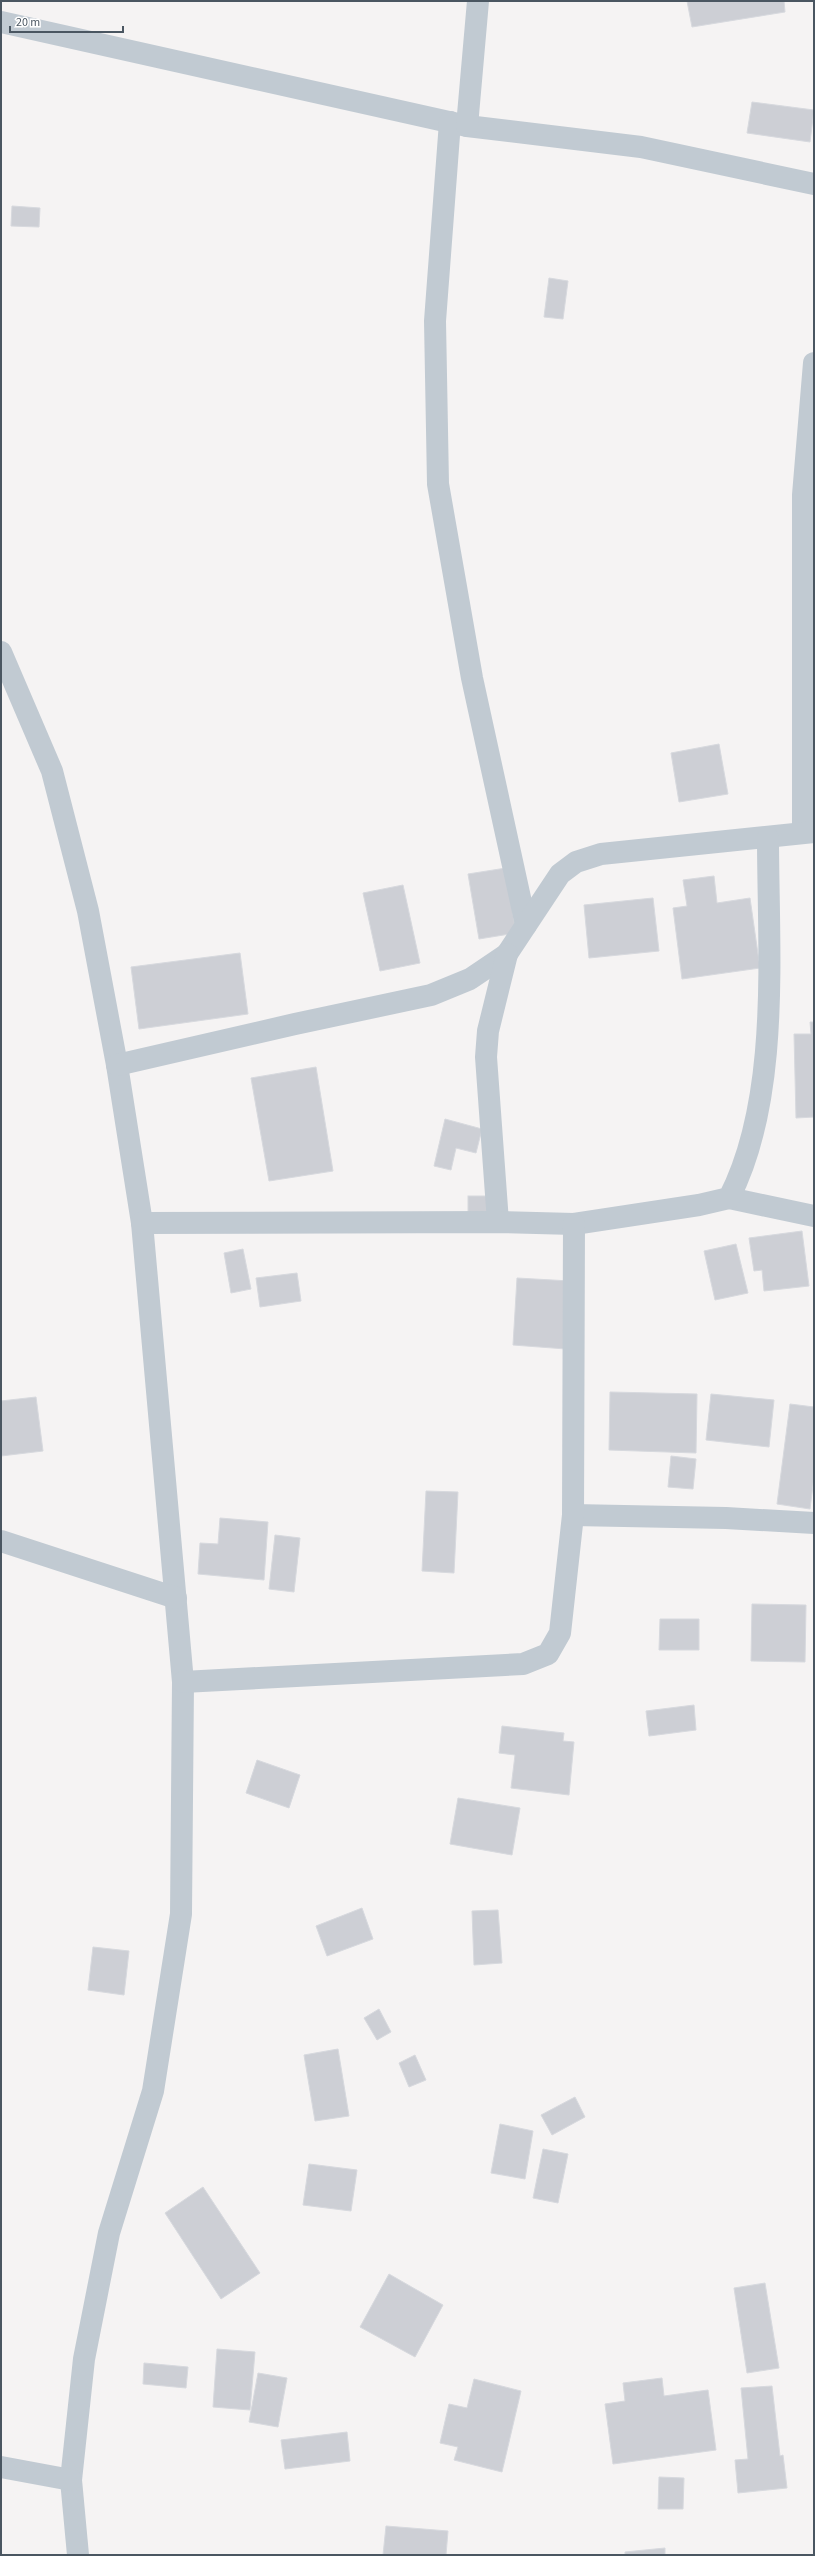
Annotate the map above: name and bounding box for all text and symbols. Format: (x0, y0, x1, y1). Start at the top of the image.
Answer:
scale bar (10, 8, 123, 34)
text: 20 m (16, 14, 40, 31)

